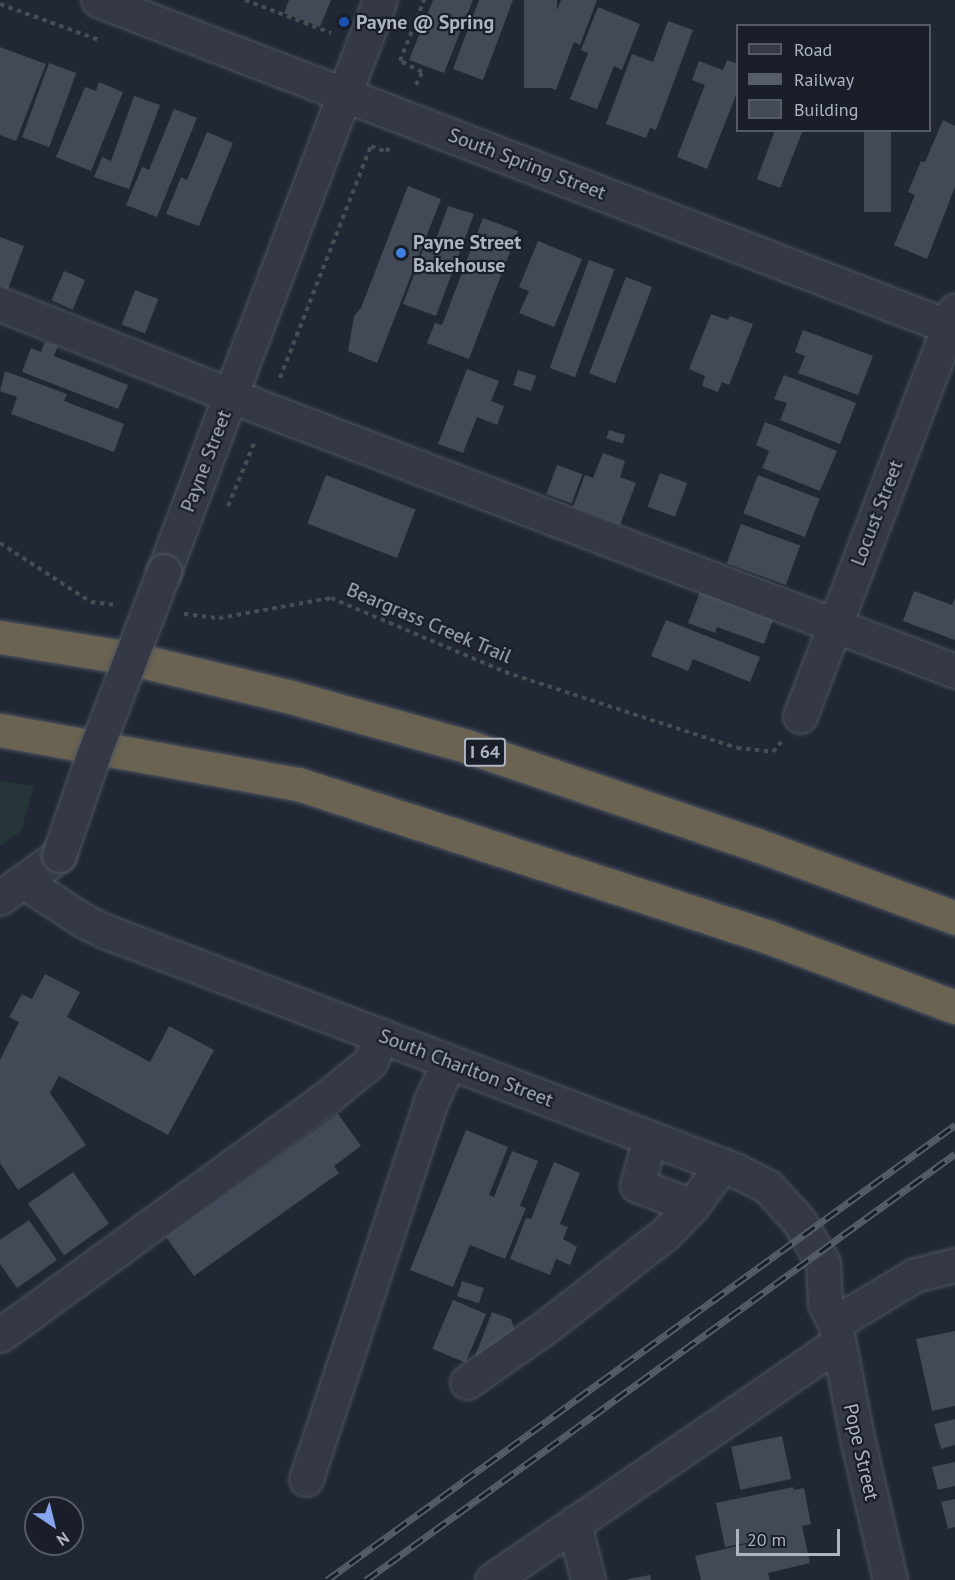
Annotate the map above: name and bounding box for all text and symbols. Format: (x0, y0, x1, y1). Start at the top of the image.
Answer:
place label: Payne @ Spring (356, 10, 494, 34)
marker: Payne @ Spring (337, 15, 351, 29)
legend (736, 24, 931, 132)
text: Road (794, 38, 832, 61)
text: Railway (794, 68, 854, 91)
text: Building (794, 98, 858, 121)
street label: South Spring Street (445, 123, 609, 205)
place label: Payne Street Bakehouse (413, 230, 521, 277)
marker: Payne Street Bakehouse (394, 246, 408, 260)
street label: Payne Street (176, 407, 236, 515)
street label: Locust Street (846, 457, 908, 569)
street label: Beargrass Creek Trail (342, 577, 516, 669)
road number: I 64 (462, 737, 508, 767)
street label: South Charlton Street (375, 1024, 557, 1112)
street label: Pope Street (838, 1401, 884, 1503)
north arrow (24, 1496, 84, 1556)
scale bar (739, 1517, 842, 1555)
text: N (53, 1528, 73, 1550)
text: 20 m (747, 1528, 786, 1551)

